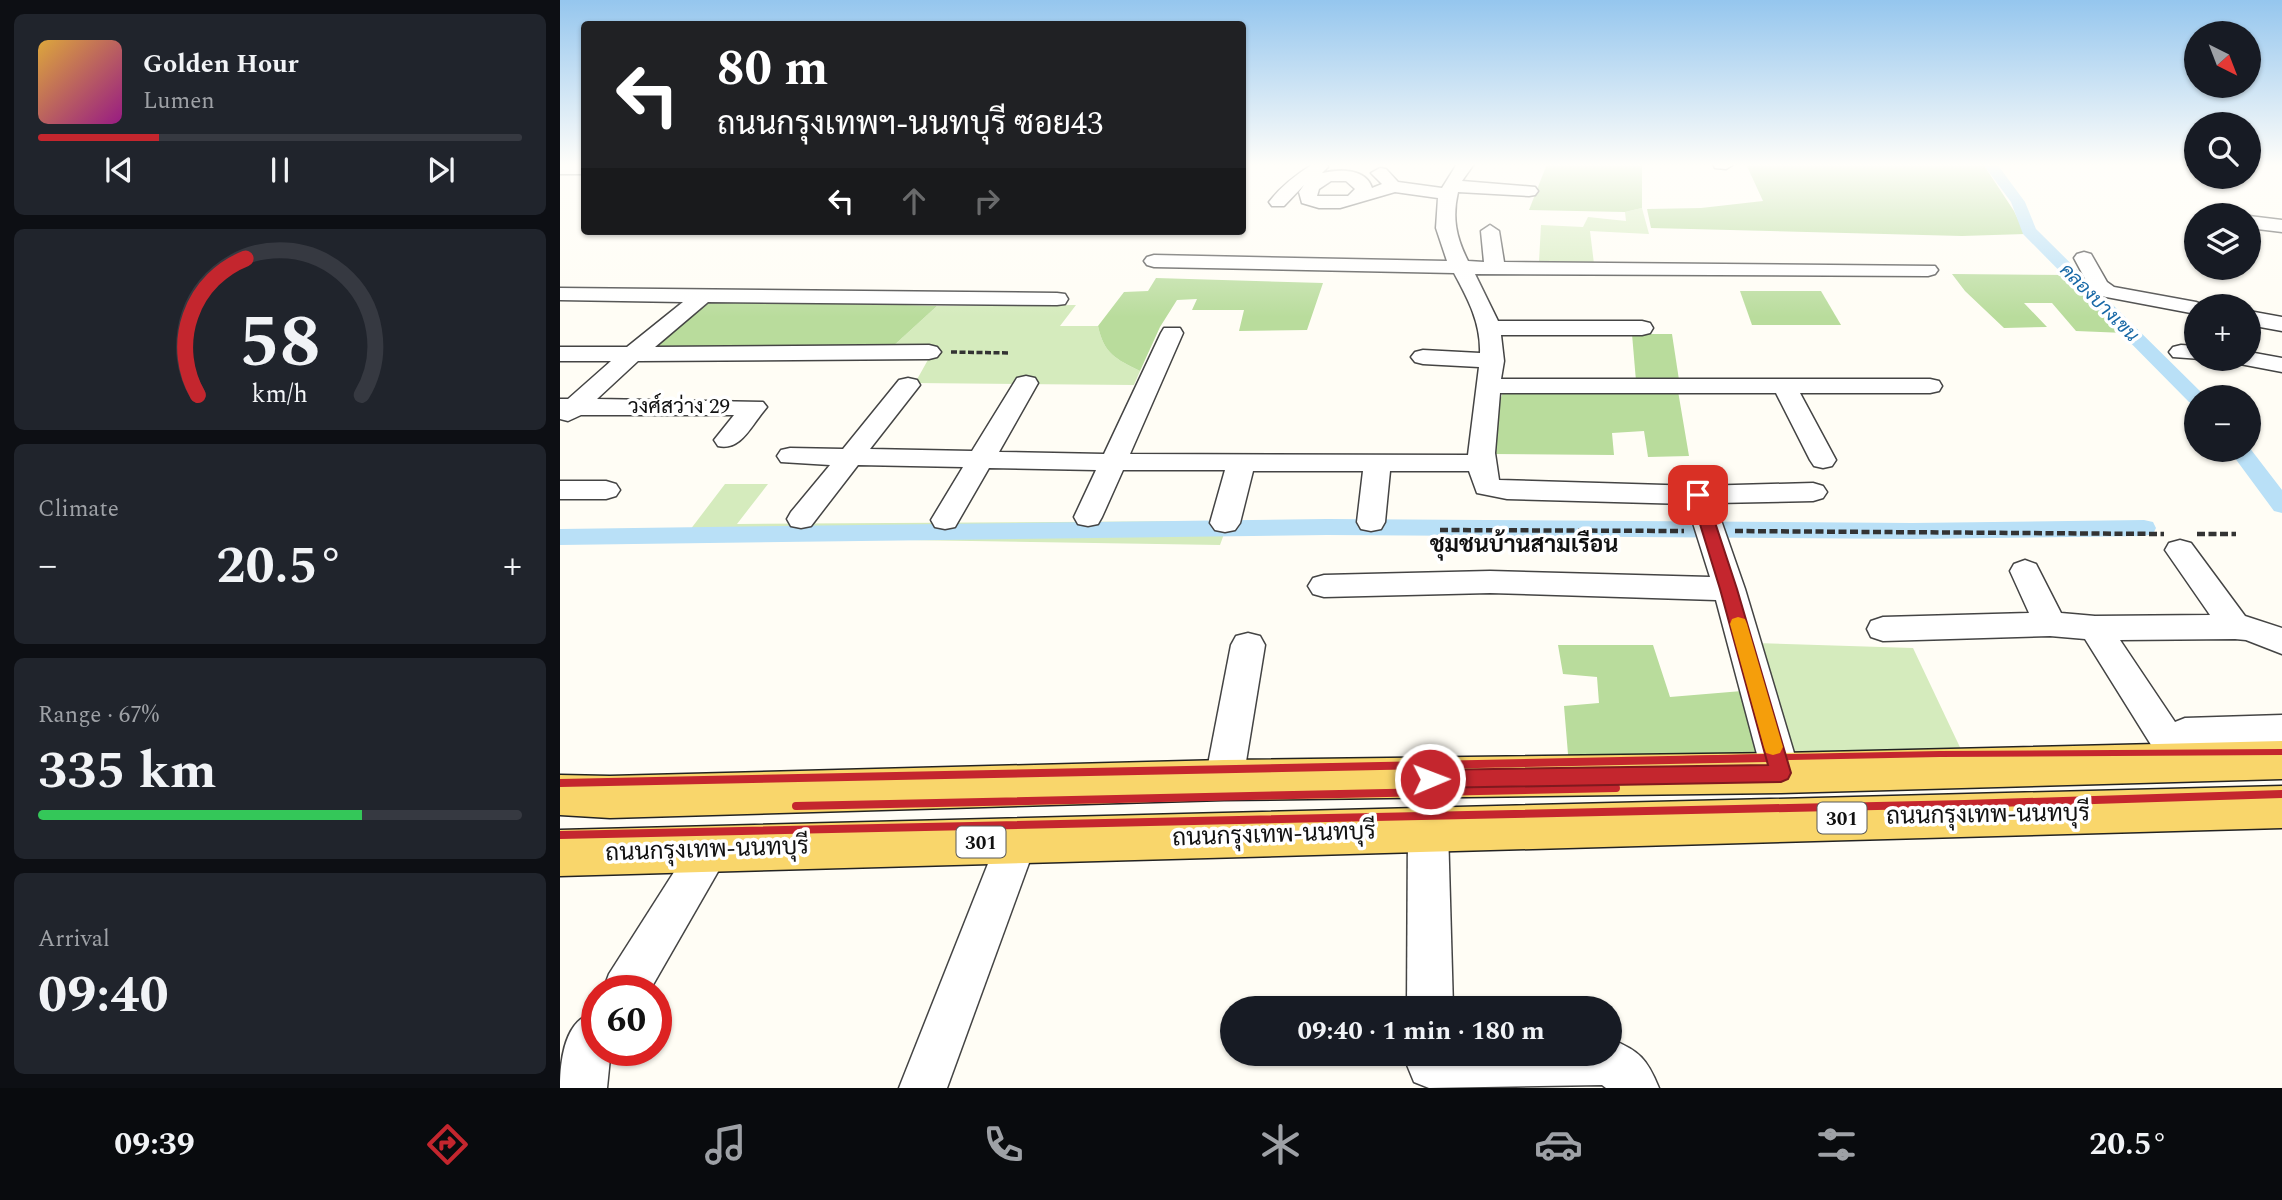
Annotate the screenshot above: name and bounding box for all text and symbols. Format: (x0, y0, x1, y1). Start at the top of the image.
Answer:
north arrow (2184, 21, 2261, 98)
map controls (2184, 21, 2261, 462)
text: 80 m (717, 32, 828, 107)
text: Golden Hour (143, 44, 299, 84)
icon: left (602, 49, 693, 140)
text: Lumen (143, 84, 215, 119)
text: ถนนกรุงเทพฯ-นนทบุรี ซอย43 (717, 100, 1103, 149)
button: search (2184, 112, 2261, 189)
icon: previous (100, 151, 138, 189)
icon: pause (261, 151, 299, 189)
icon: next (422, 151, 460, 189)
icon: left (822, 182, 860, 220)
icon: ahead (895, 182, 933, 220)
icon: right (968, 182, 1006, 220)
button: layers (2184, 203, 2261, 280)
water label: คลองบางเขน (2053, 257, 2145, 349)
text: 58 (239, 289, 321, 400)
button: + (2184, 294, 2261, 371)
text: km/h (252, 376, 308, 414)
button: − (2184, 385, 2261, 462)
street label: วงศ์สว่าง 29 (628, 391, 730, 423)
pin (1668, 465, 1728, 525)
icon: arrive (1679, 476, 1717, 514)
text: Climate (38, 492, 119, 527)
text: 20.5° (216, 527, 344, 606)
district label: ชุมชนบ้านสามเรือน (1430, 528, 1618, 563)
text: − (38, 537, 57, 595)
text: + (503, 537, 522, 595)
text: Range · 67% (38, 698, 159, 733)
text: 335 km (38, 732, 217, 811)
position arrow (1393, 742, 1467, 816)
street label: ถนนกรุงเทพ-นนทบุรี (1886, 795, 2090, 835)
road number: 301 (1818, 803, 1866, 834)
street label: ถนนกรุงเทพ-นนทบุรี (1172, 813, 1376, 857)
road number: 301 (956, 827, 1006, 858)
street label: ถนนกรุงเทพ-นนทบุรี (605, 828, 809, 872)
text: Arrival (38, 922, 110, 957)
text: 09:40 (38, 956, 169, 1035)
speed limit sign: 60 (581, 975, 672, 1066)
text: 09:40 · 1 min · 180 m (1297, 1011, 1545, 1051)
text: 09:39 (114, 1120, 195, 1169)
icon: directions (423, 1120, 472, 1169)
icon: music (701, 1120, 750, 1169)
icon: phone (979, 1120, 1028, 1169)
icon: climate (1256, 1120, 1305, 1169)
icon: car (1534, 1120, 1583, 1169)
icon: filters (1812, 1120, 1861, 1169)
text: 20.5° (2089, 1120, 2168, 1169)

